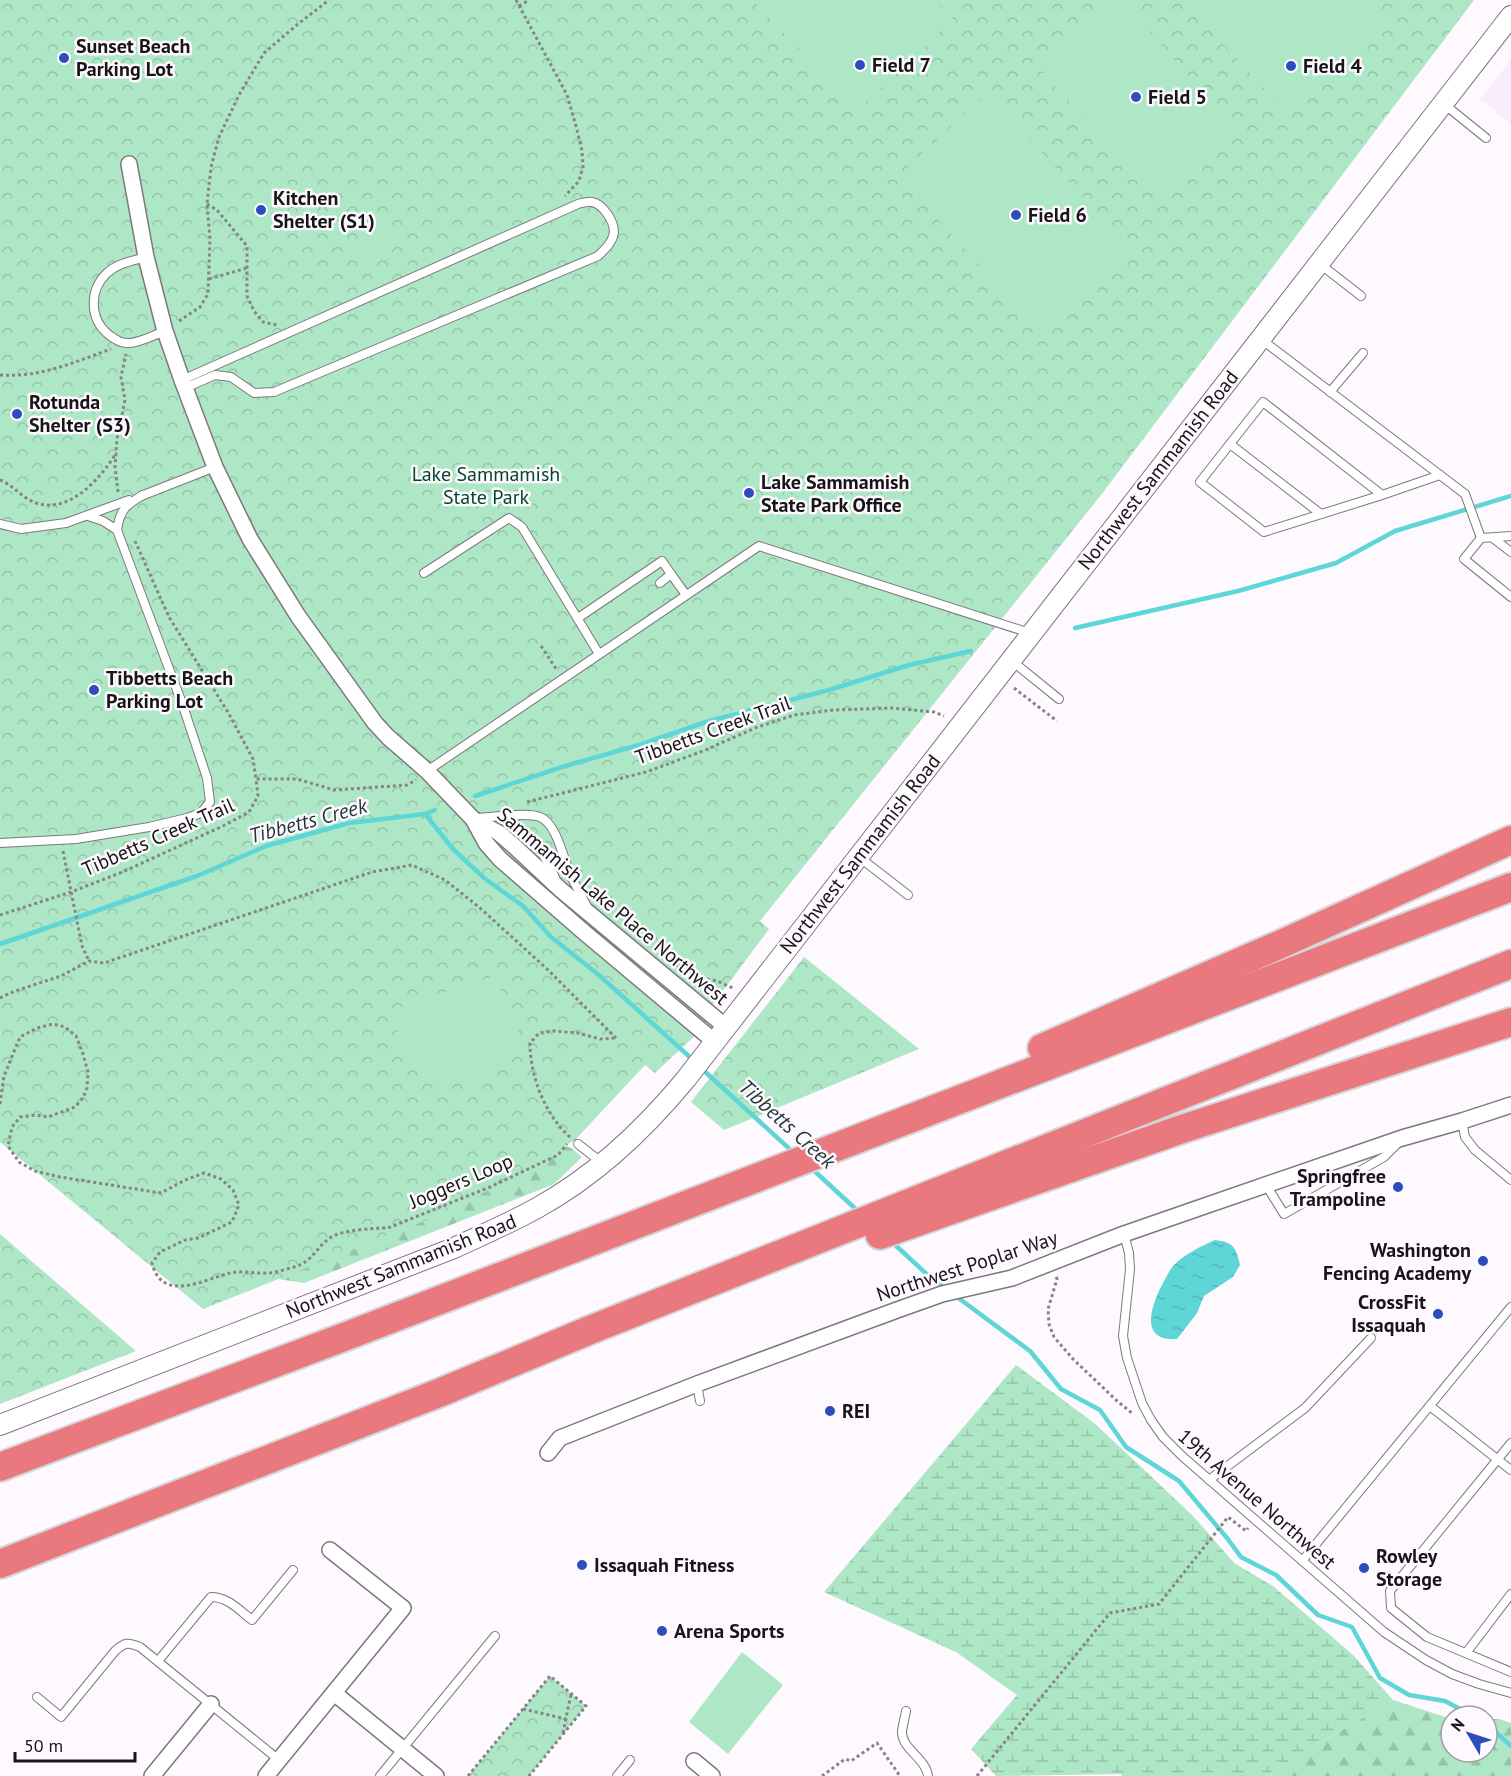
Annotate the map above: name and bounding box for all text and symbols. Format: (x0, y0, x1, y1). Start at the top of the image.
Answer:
place label: Sunset Beach Parking Lot (76, 33, 190, 82)
marker: Sunset Beach Parking Lot (57, 51, 71, 65)
place label: Field 7 (872, 52, 931, 78)
place label: Field 4 (1303, 53, 1362, 79)
marker: Field 7 (853, 58, 867, 72)
marker: Field 4 (1284, 59, 1298, 73)
place label: Field 5 (1148, 84, 1207, 110)
marker: Field 5 (1129, 90, 1143, 104)
place label: Kitchen Shelter (S1) (273, 185, 375, 234)
place label: Field 6 (1028, 202, 1087, 228)
marker: Kitchen Shelter (S1) (254, 203, 268, 217)
marker: Field 6 (1009, 208, 1023, 222)
street label: Northwest Sammamish Road (1072, 365, 1244, 575)
place label: Rotunda Shelter (S3) (29, 389, 131, 438)
marker: Rotunda Shelter (S3) (10, 407, 24, 421)
park label: Lake Sammamish State Park (412, 461, 560, 510)
place label: Lake Sammamish State Park Office (761, 469, 909, 518)
marker: Lake Sammamish State Park Office (742, 486, 756, 500)
place label: Tibbetts Beach Parking Lot (106, 665, 233, 714)
marker: Tibbetts Beach Parking Lot (87, 683, 101, 697)
street label: Tibbetts Creek Trail (631, 690, 795, 770)
street label: Northwest Sammamish Road (774, 749, 946, 959)
water label: Tibbetts Creek (246, 791, 371, 849)
street label: Tibbetts Creek Trail (78, 792, 238, 882)
street label: Sammamish Lake Place Northwest (492, 802, 734, 1011)
water label: Tibbetts Creek (733, 1073, 843, 1175)
street label: Joggers Loop (404, 1148, 517, 1215)
place label: Springfree Trampoline (1290, 1163, 1386, 1212)
marker: Springfree Trampoline (1391, 1180, 1405, 1194)
street label: Northwest Sammamish Road (282, 1208, 520, 1324)
street label: Northwest Poplar Way (873, 1224, 1062, 1308)
place label: Washington Fencing Academy (1323, 1237, 1471, 1286)
marker: Washington Fencing Academy (1476, 1254, 1490, 1268)
place label: CrossFit Issaquah (1351, 1289, 1426, 1338)
marker: CrossFit Issaquah (1431, 1307, 1445, 1321)
place label: REI (842, 1398, 870, 1424)
marker: REI (823, 1404, 837, 1418)
street label: 19th Avenue Northwest (1173, 1423, 1342, 1575)
place label: Rowley Storage (1376, 1543, 1442, 1592)
place label: Issaquah Fitness (594, 1552, 734, 1578)
marker: Issaquah Fitness (575, 1558, 589, 1572)
marker: Rowley Storage (1357, 1561, 1371, 1575)
place label: Arena Sports (674, 1618, 784, 1644)
marker: Arena Sports (655, 1624, 669, 1638)
north arrow (1439, 1704, 1499, 1764)
text: N (1446, 1714, 1468, 1735)
scale bar (15, 1725, 135, 1763)
text: 50 m (24, 1734, 63, 1757)

